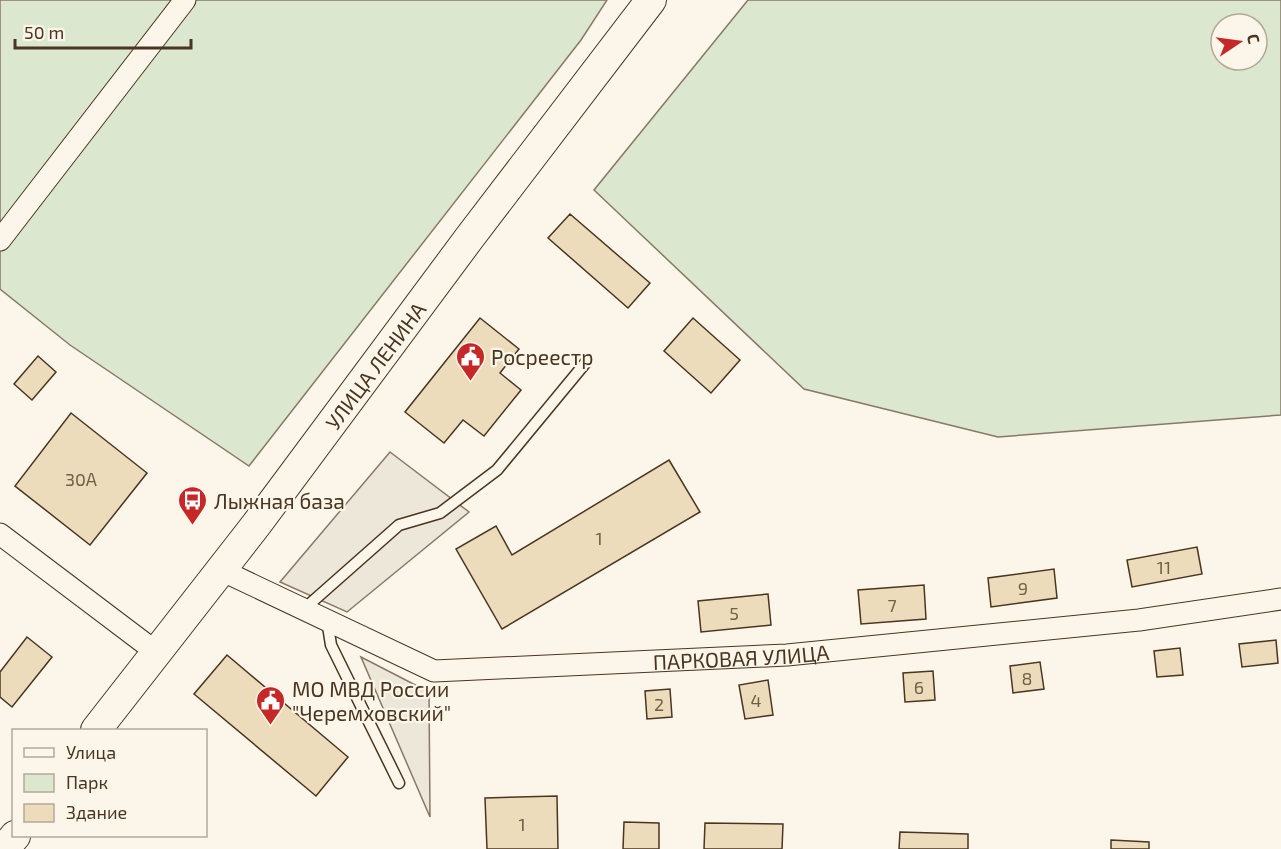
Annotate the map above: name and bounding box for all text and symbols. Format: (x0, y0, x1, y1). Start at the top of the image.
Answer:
scale bar (15, 12, 190, 50)
north arrow (1209, 12, 1269, 72)
text: 50 m (24, 21, 64, 43)
text: С (1244, 32, 1264, 45)
street label: УЛИЦА ЛЕНИНА (319, 297, 430, 434)
public building icon: Росреестр (454, 340, 486, 382)
place label: Росреестр (491, 344, 593, 369)
house number: 30А (65, 468, 98, 490)
bus stop icon: Лыжная база (177, 484, 209, 526)
place label: Лыжная база (214, 488, 345, 513)
house number: 1 (595, 527, 603, 549)
house number: 11 (1157, 556, 1171, 578)
house number: 9 (1018, 577, 1028, 599)
house number: 7 (887, 594, 897, 616)
house number: 5 (729, 602, 739, 624)
street label: ПАРКОВАЯ УЛИЦА (652, 638, 830, 674)
house number: 8 (1022, 667, 1032, 689)
place label: МО МВД России "Черемховский" (292, 676, 451, 725)
house number: 6 (914, 676, 924, 698)
public building icon: МО МВД России "Черемховский" (255, 684, 287, 726)
house number: 4 (750, 689, 762, 711)
house number: 2 (654, 693, 664, 715)
legend (12, 729, 207, 837)
text: Улица (66, 741, 116, 763)
text: Парк (66, 771, 108, 793)
text: Здание (66, 801, 127, 823)
house number: 1 (518, 813, 526, 835)

